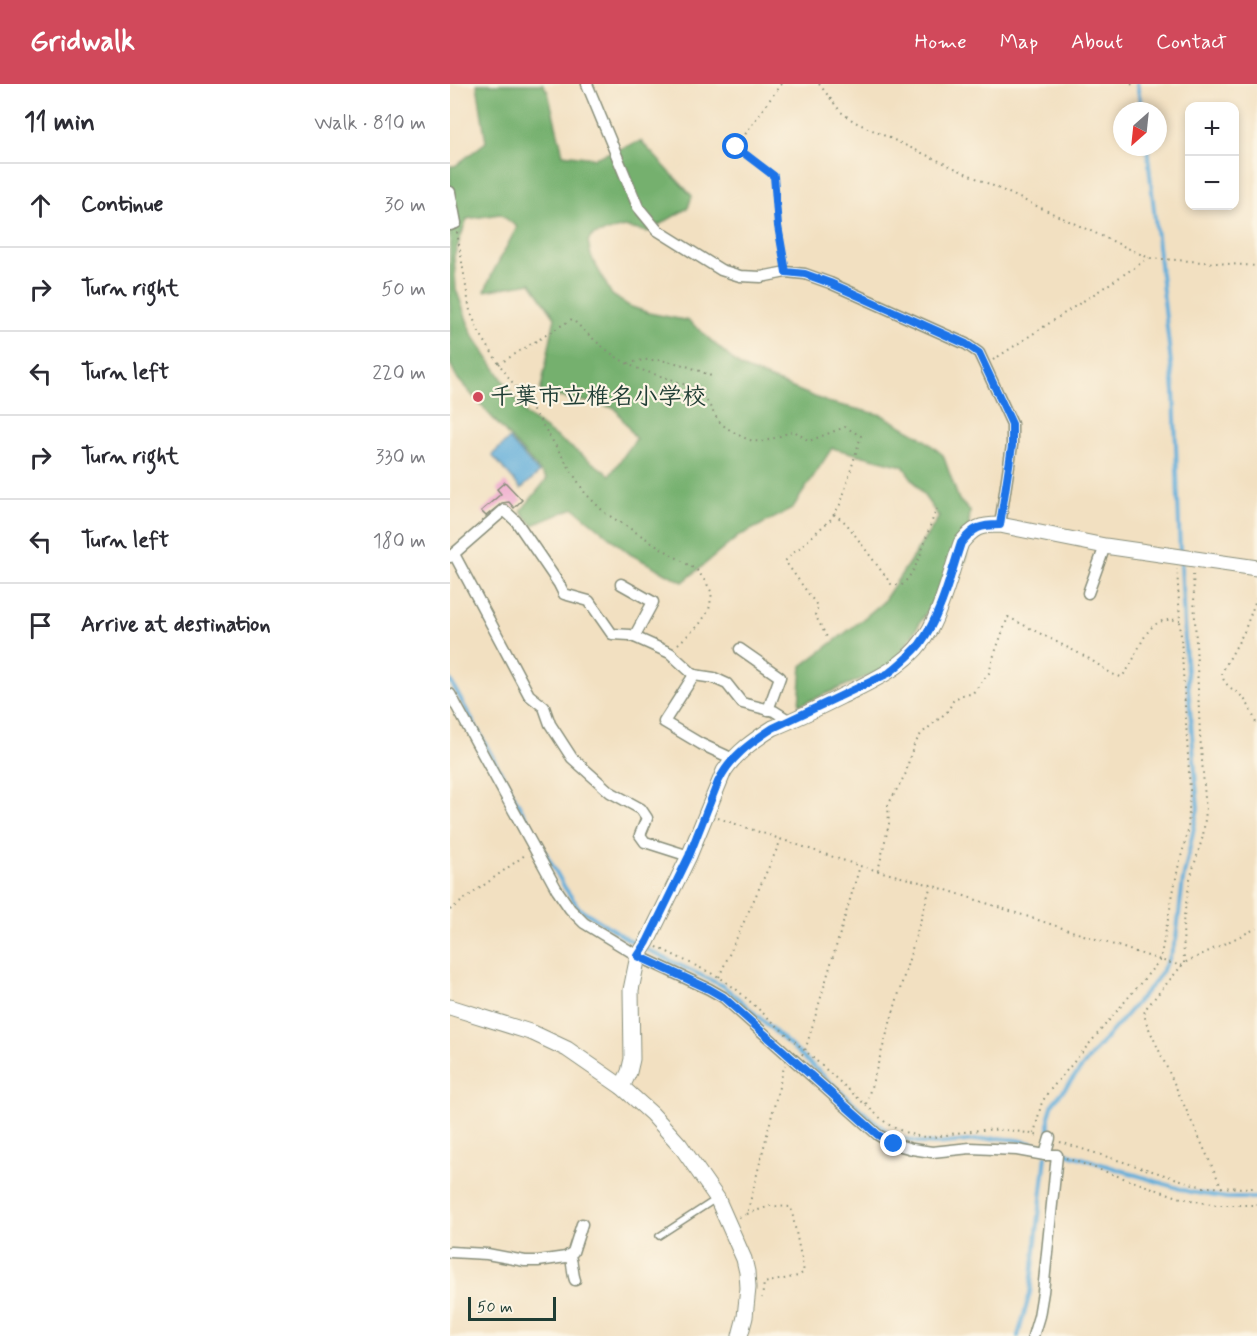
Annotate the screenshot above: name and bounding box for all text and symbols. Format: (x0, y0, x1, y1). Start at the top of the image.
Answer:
text: Gridwalk (30, 24, 135, 61)
text: Home (915, 28, 967, 56)
text: Map (1000, 28, 1038, 56)
text: About (1071, 28, 1123, 56)
text: Contact (1156, 28, 1227, 56)
north arrow (1113, 102, 1167, 156)
map controls (1185, 102, 1239, 210)
button: + (1185, 102, 1239, 156)
text: 11 min (24, 106, 95, 140)
text: Walk · 810 m (314, 110, 426, 137)
route start (722, 133, 748, 159)
button: − (1185, 156, 1239, 210)
icon: ahead (24, 189, 57, 222)
text: Continue (81, 191, 163, 219)
text: 30 m (384, 192, 426, 219)
icon: right (24, 273, 57, 306)
text: Turn right (81, 275, 179, 303)
text: 50 m (381, 276, 426, 303)
icon: left (24, 357, 57, 390)
text: Turn left (81, 359, 169, 387)
text: 220 m (372, 360, 426, 387)
place label: 千葉市立椎名小学校 (490, 382, 706, 413)
marker: 千葉市立椎名小学校 (471, 390, 485, 404)
icon: right (24, 441, 57, 474)
text: Turn right (81, 443, 179, 471)
text: 330 m (375, 444, 426, 471)
icon: left (24, 525, 57, 558)
text: Turn left (81, 527, 169, 555)
text: 180 m (373, 528, 426, 555)
icon: arrive (24, 609, 57, 642)
text: Arrive at destination (81, 611, 271, 639)
route end (880, 1130, 906, 1156)
scale bar (468, 1294, 556, 1322)
text: 50 m (477, 1297, 513, 1318)

